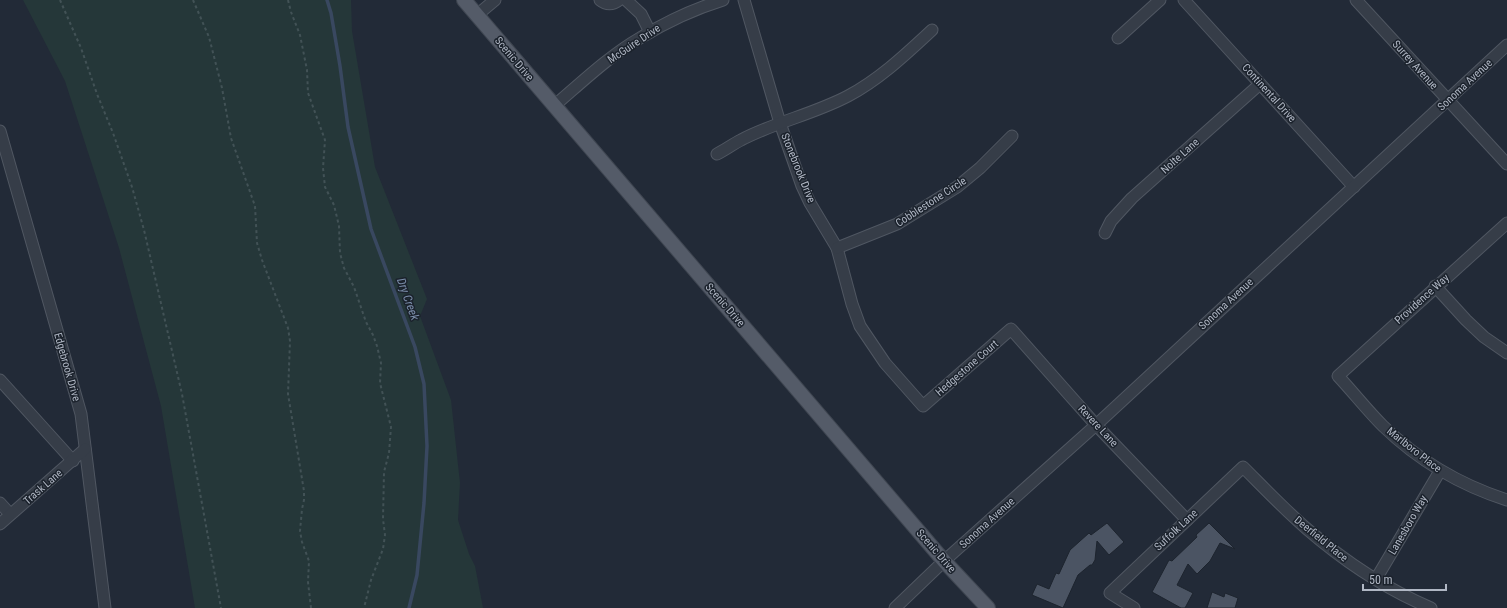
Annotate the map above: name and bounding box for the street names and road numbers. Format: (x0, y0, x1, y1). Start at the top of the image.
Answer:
street label: McGuire Drive (605, 22, 663, 66)
street label: Scenic Drive (492, 34, 536, 84)
street label: Surrey Avenue (1390, 38, 1440, 92)
street label: Sonoma Avenue (1435, 56, 1495, 114)
street label: Continental Drive (1239, 61, 1299, 125)
street label: Stonebrook Drive (778, 131, 818, 205)
street label: Nolte Lane (1158, 136, 1202, 176)
street label: Cobblestone Circle (893, 174, 969, 230)
street label: Providence Way (1392, 271, 1452, 327)
street label: Sonoma Avenue (1196, 275, 1256, 333)
street label: Scenic Drive (703, 281, 747, 329)
street label: Edgebrook Drive (51, 331, 83, 403)
street label: Hedgestone Court (933, 337, 1001, 399)
street label: Revere Lane (1075, 402, 1121, 450)
street label: Marlboro Place (1384, 425, 1444, 475)
street label: Trask Lane (21, 467, 65, 507)
street label: Lanesboro Way (1386, 493, 1430, 557)
street label: Sonoma Avenue (957, 495, 1017, 551)
street label: Suffolk Lane (1152, 507, 1200, 553)
street label: Deerfield Place (1292, 513, 1350, 565)
street label: Scenic Drive (914, 527, 958, 575)

